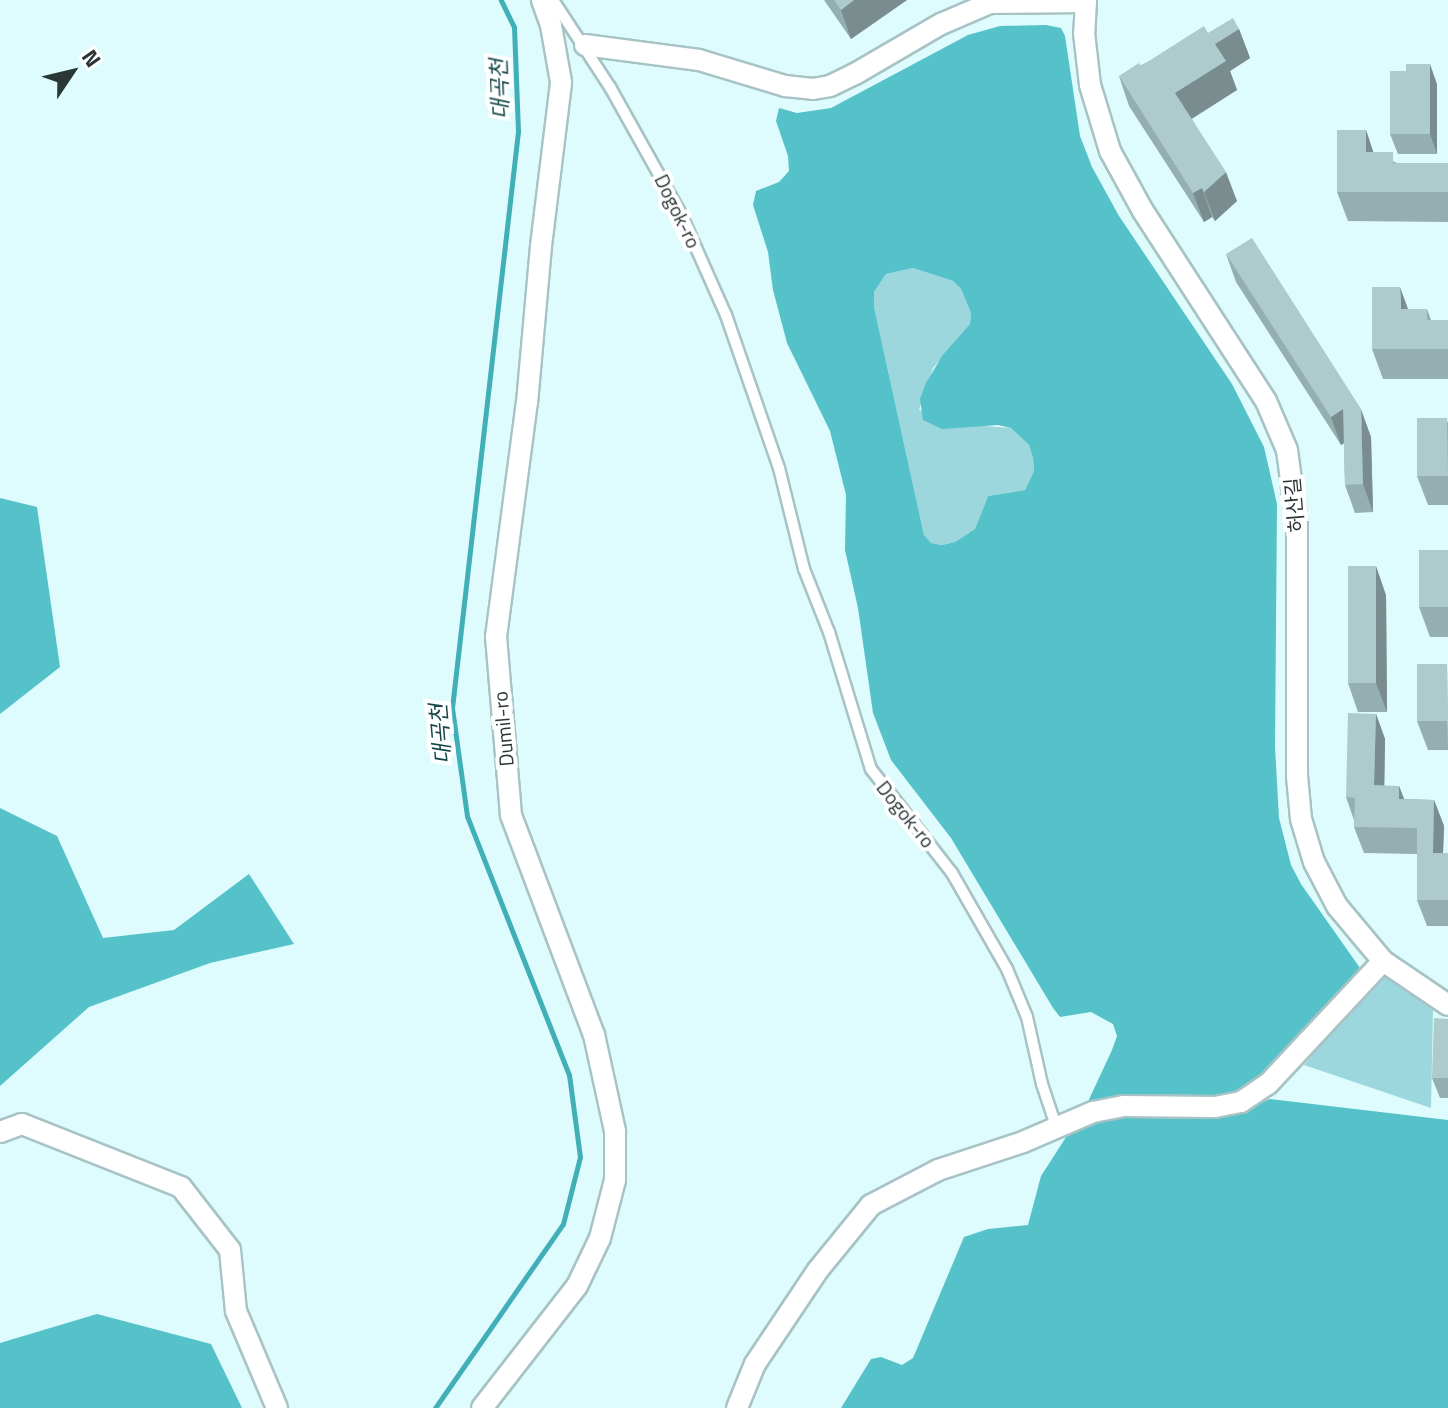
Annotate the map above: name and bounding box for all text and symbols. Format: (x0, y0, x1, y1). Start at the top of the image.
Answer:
north arrow (32, 32, 112, 112)
text: N (73, 42, 110, 74)
water label: 대곡천 (486, 58, 514, 120)
street label: Dogok-ro (650, 170, 706, 252)
street label: 허산길 (1280, 476, 1308, 534)
street label: Dumil-ro (488, 690, 518, 768)
water label: 대곡천 (425, 703, 457, 765)
street label: Dogok-ro (872, 776, 940, 852)

